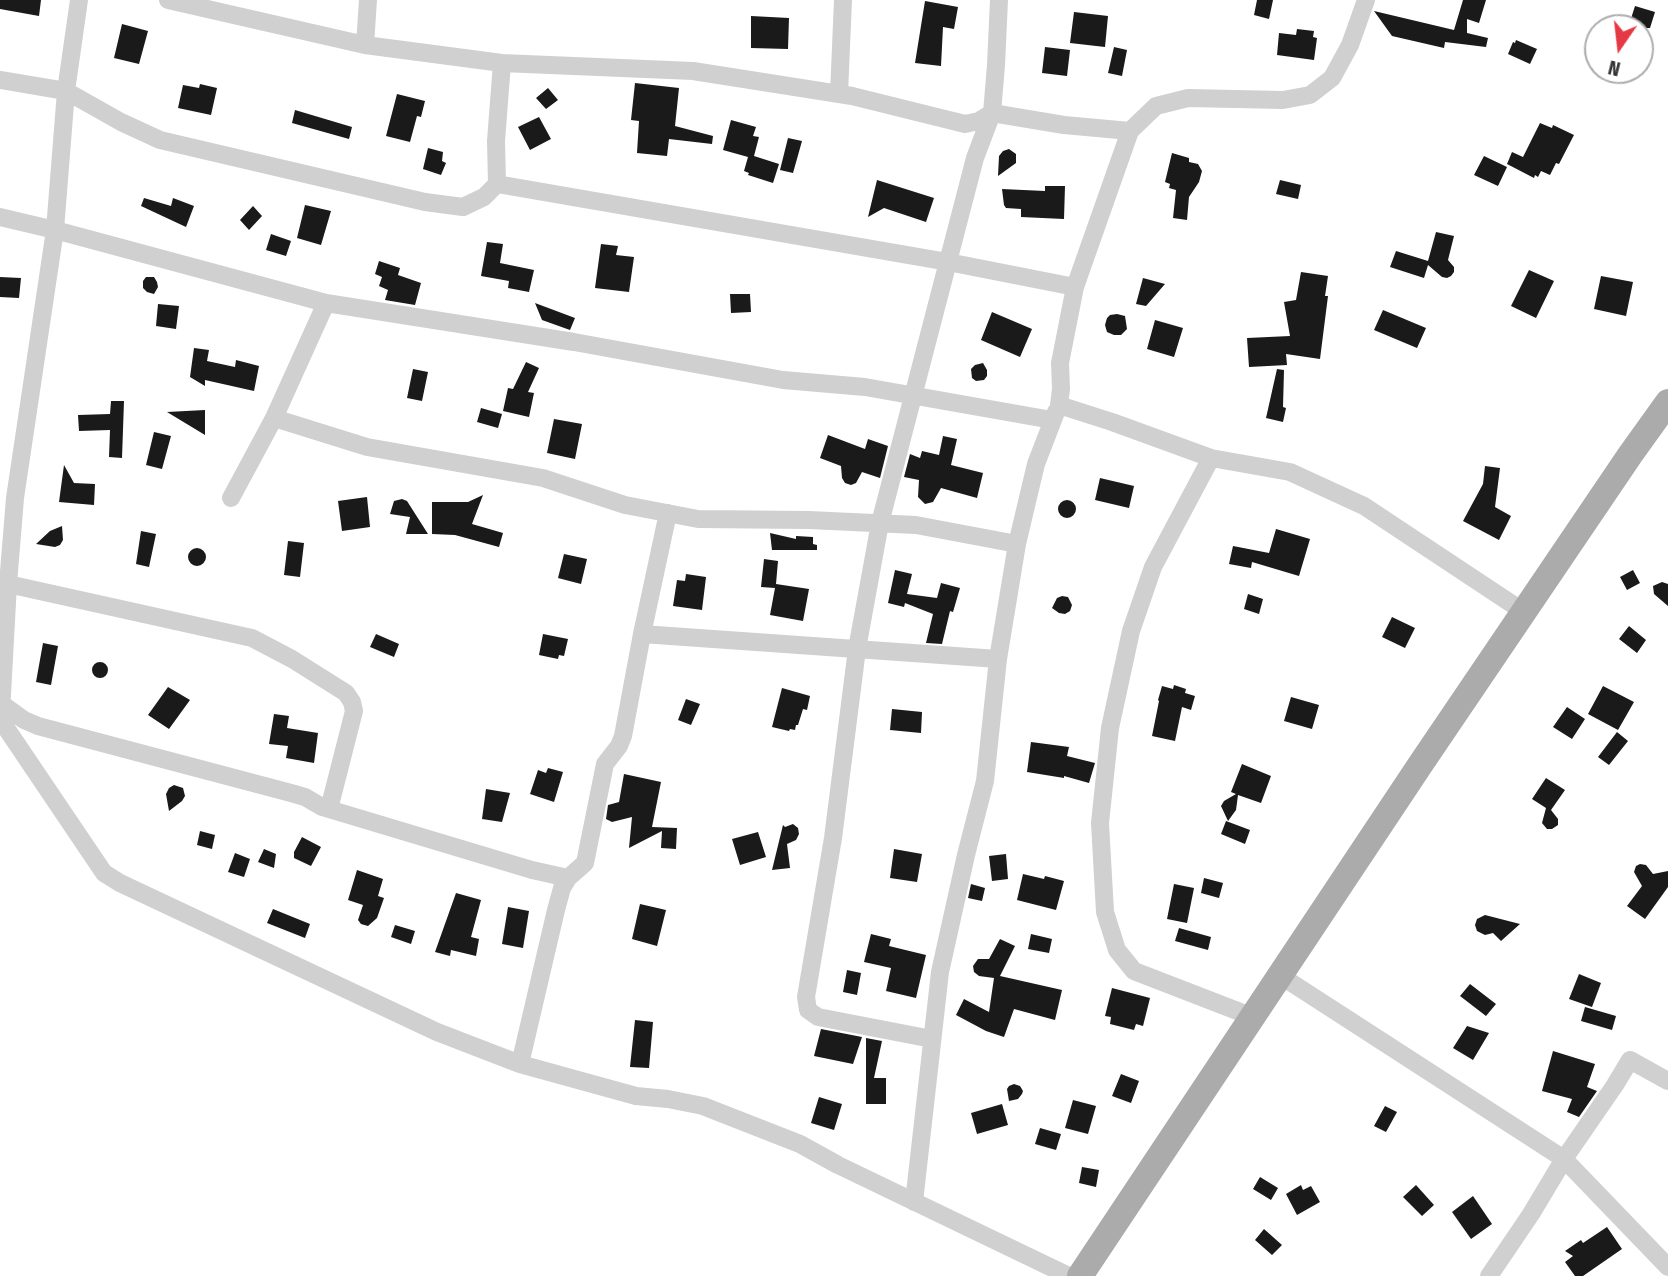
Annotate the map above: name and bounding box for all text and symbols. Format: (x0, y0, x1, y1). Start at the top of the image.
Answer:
north arrow (1584, 14, 1654, 84)
text: N (1606, 55, 1623, 80)

